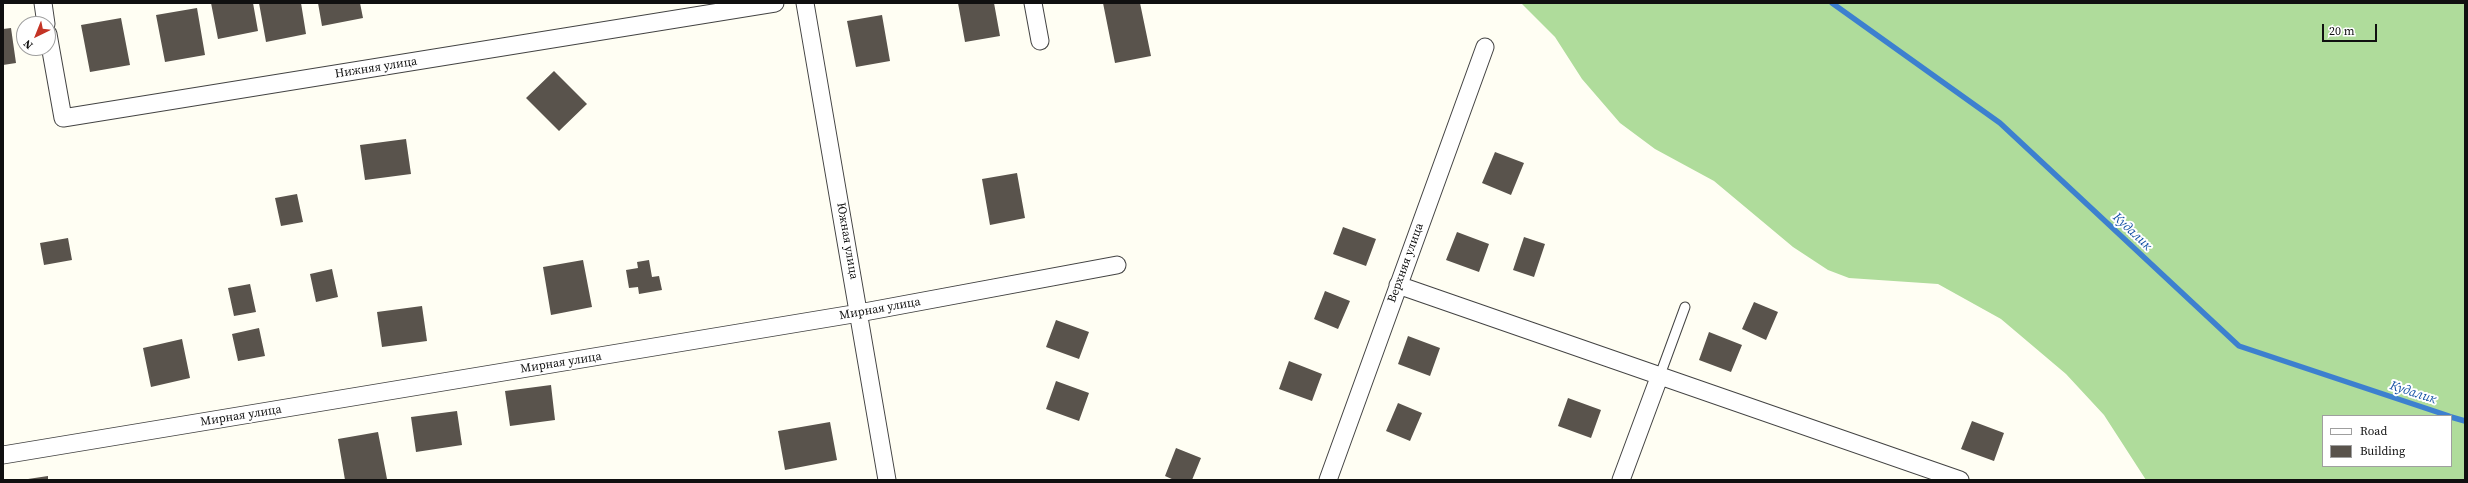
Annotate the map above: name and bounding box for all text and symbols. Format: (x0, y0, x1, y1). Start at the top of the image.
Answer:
north arrow (16, 16, 56, 56)
scale bar (2324, 16, 2379, 42)
text: 20 m (2329, 23, 2355, 39)
text: N (20, 36, 36, 53)
street label: Нижняя улица (334, 54, 418, 82)
street label: Южная улица (833, 201, 861, 281)
water label: Кудалик (2109, 210, 2155, 254)
street label: Верхняя улица (1385, 221, 1427, 305)
street label: Мирная улица (838, 295, 922, 323)
street label: Мирная улица (519, 349, 603, 377)
water label: Кудалик (2388, 378, 2438, 408)
street label: Мирная улица (199, 402, 283, 430)
legend (2322, 415, 2452, 467)
text: Road (2360, 423, 2387, 439)
text: Building (2360, 443, 2405, 459)

